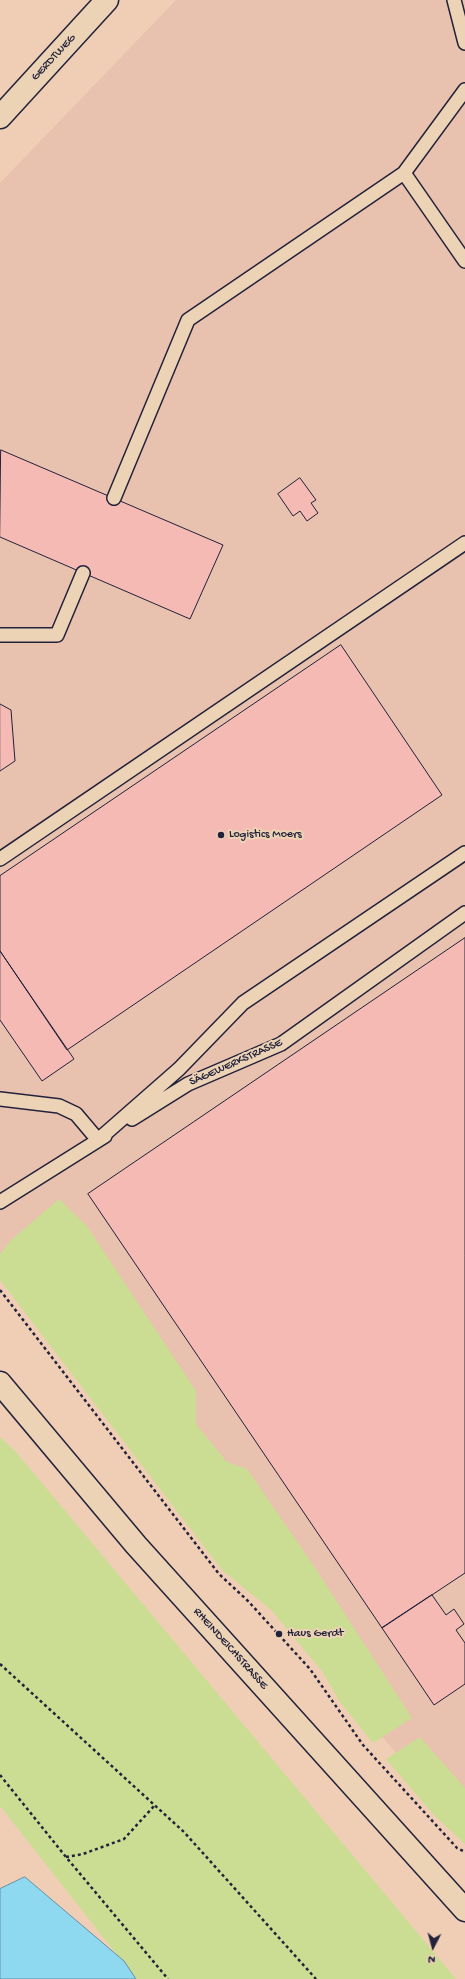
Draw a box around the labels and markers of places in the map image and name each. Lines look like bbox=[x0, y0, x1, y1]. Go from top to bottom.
place label: Logistics Moers bbox=[229, 828, 302, 842]
marker: Logistics Moers bbox=[216, 830, 226, 840]
place label: Haus Gerdt bbox=[287, 1627, 343, 1641]
marker: Haus Gerdt bbox=[274, 1629, 284, 1639]

